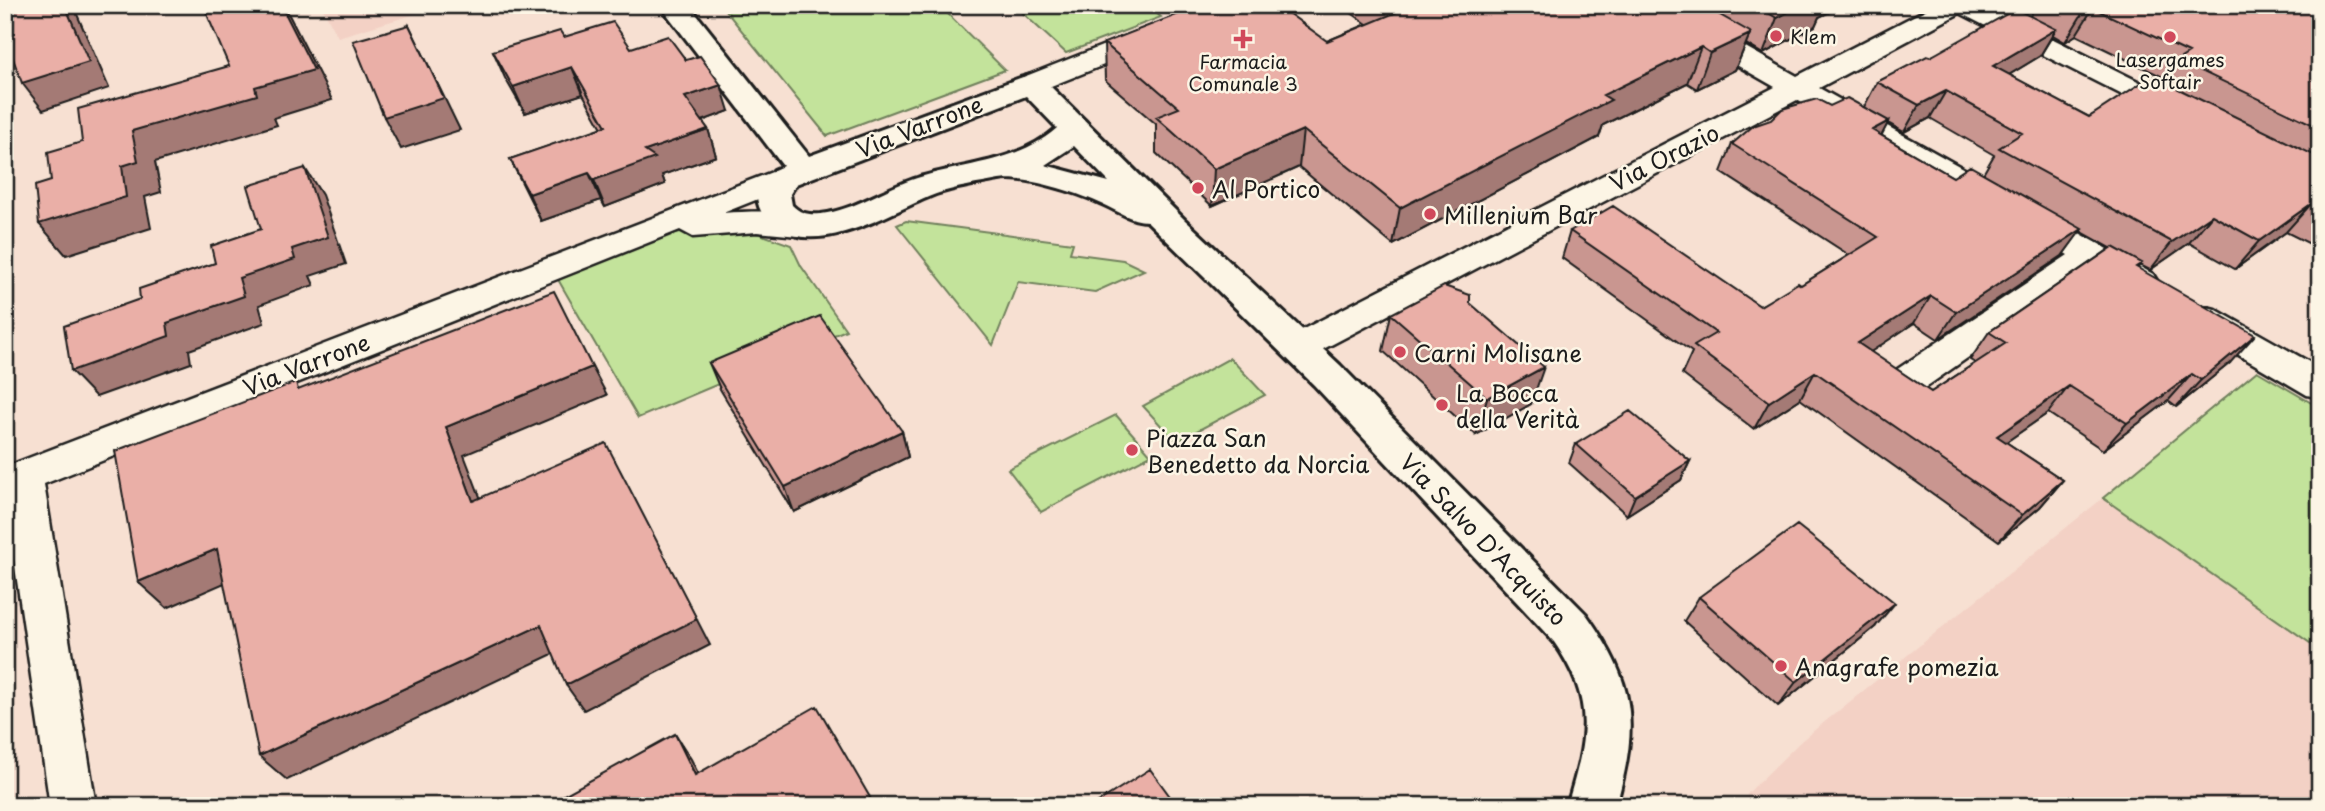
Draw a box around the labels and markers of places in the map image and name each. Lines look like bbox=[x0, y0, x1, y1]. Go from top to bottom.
place label: Klem bbox=[1790, 22, 1837, 50]
marker: Klem bbox=[1768, 28, 1784, 44]
marker: Lasergames Softair bbox=[2162, 29, 2178, 45]
marker: Farmacia Comunale 3 bbox=[1235, 31, 1251, 47]
place label: Lasergames Softair bbox=[2116, 45, 2224, 95]
place label: Farmacia Comunale 3 bbox=[1188, 47, 1298, 97]
place label: Al Portico bbox=[1212, 171, 1320, 206]
marker: Al Portico bbox=[1190, 180, 1206, 196]
place label: Millenium Bar bbox=[1444, 197, 1598, 232]
marker: Millenium Bar bbox=[1422, 206, 1438, 222]
place label: Carni Molisane bbox=[1414, 335, 1582, 370]
marker: Carni Molisane bbox=[1392, 344, 1408, 360]
place label: La Bocca della Verità bbox=[1456, 375, 1580, 436]
marker: La Bocca della Verità bbox=[1434, 397, 1450, 413]
place label: Piazza San Benedetto da Norcia bbox=[1146, 420, 1369, 481]
marker: Piazza San Benedetto da Norcia bbox=[1124, 442, 1140, 458]
place label: Anagrafe pomezia bbox=[1795, 649, 1999, 684]
marker: Anagrafe pomezia bbox=[1773, 658, 1789, 674]

